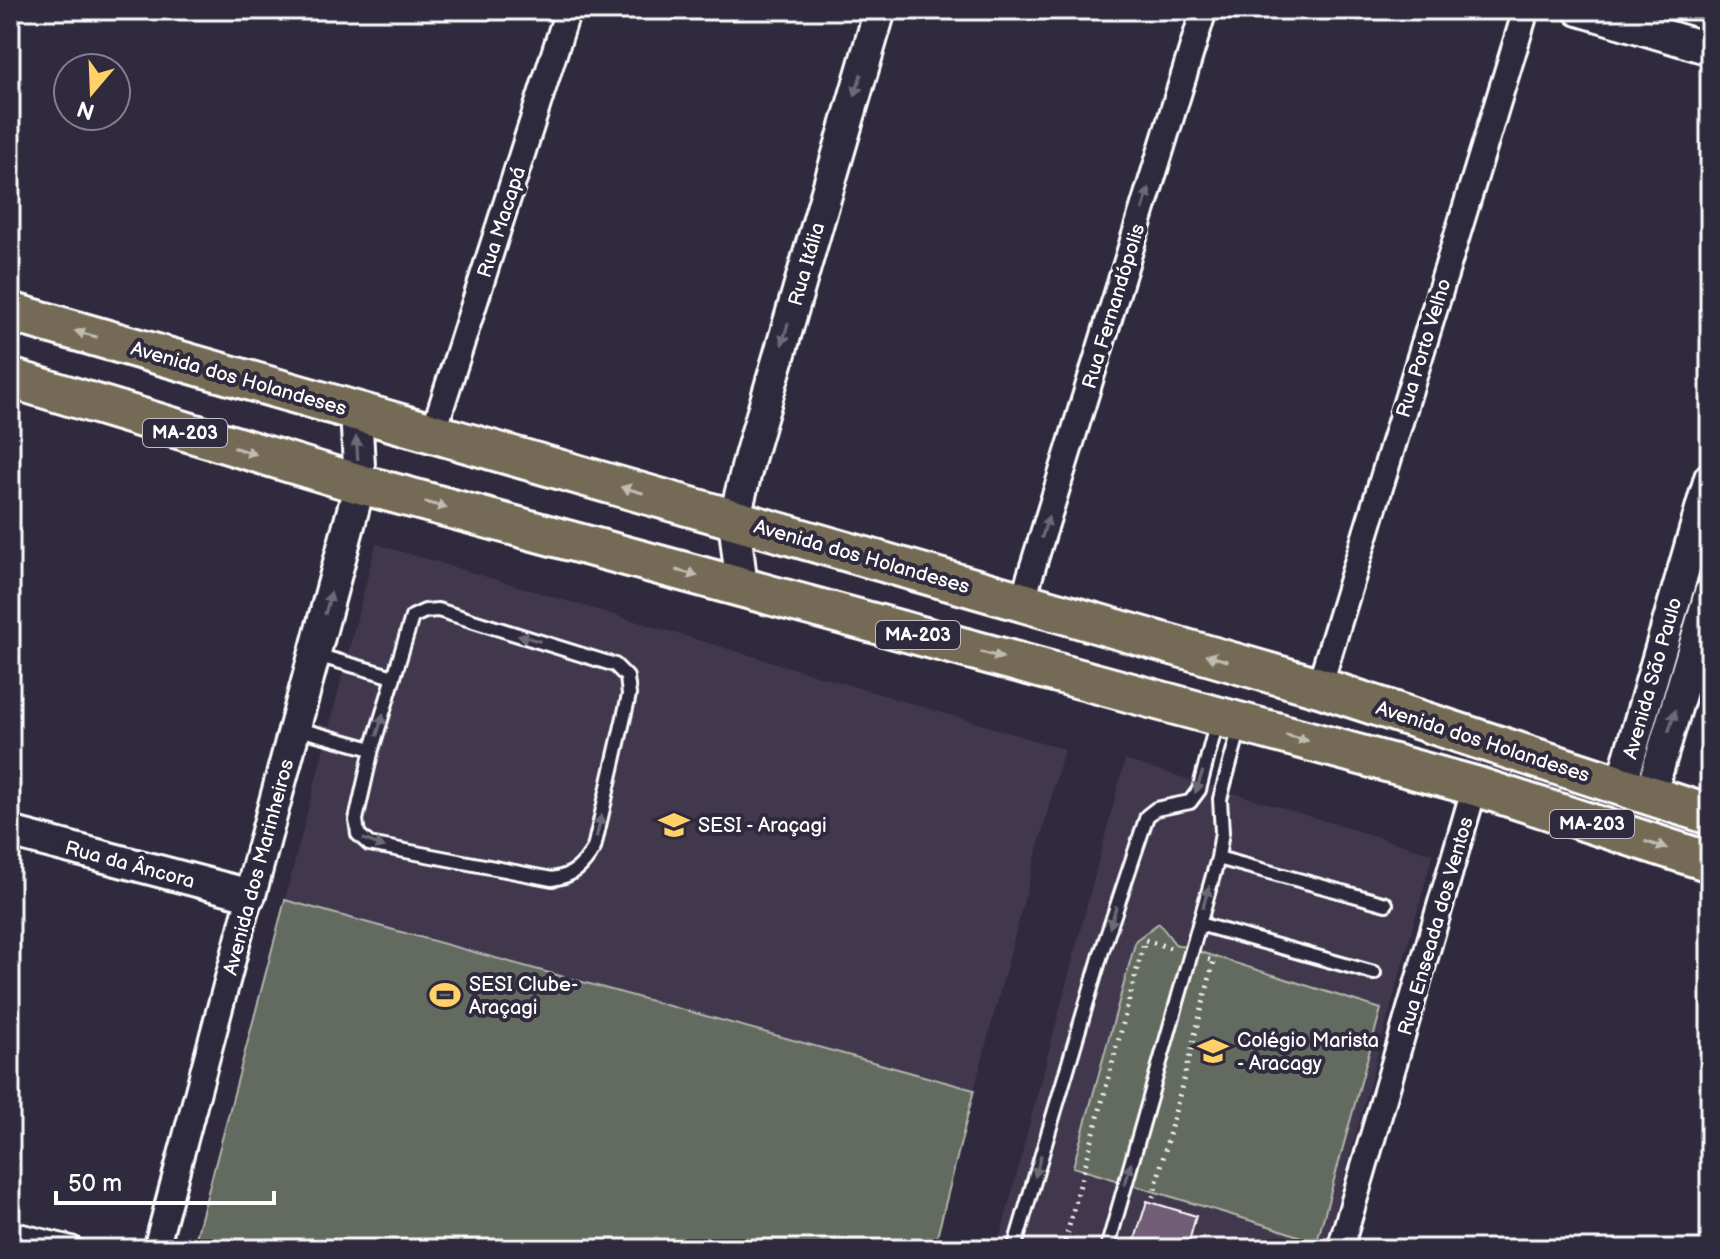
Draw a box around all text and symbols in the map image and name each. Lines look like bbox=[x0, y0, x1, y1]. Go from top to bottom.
north arrow bbox=[52, 52, 132, 132]
one-way arrow bbox=[851, 73, 864, 97]
text: N bbox=[74, 94, 98, 125]
street label: Rua Macapá bbox=[473, 164, 531, 281]
one-way arrow bbox=[1140, 186, 1153, 210]
street label: Rua Itália bbox=[784, 220, 830, 309]
street label: Rua Fernandópolis bbox=[1077, 221, 1150, 392]
street label: Rua Porto Velho bbox=[1391, 276, 1456, 421]
one-way arrow bbox=[778, 323, 791, 347]
one-way arrow bbox=[74, 327, 98, 340]
street label: Avenida dos Holandeses bbox=[128, 337, 349, 421]
road number: MA-203 bbox=[143, 419, 227, 447]
one-way arrow bbox=[351, 435, 364, 460]
one-way arrow bbox=[233, 445, 257, 458]
one-way arrow bbox=[620, 483, 644, 496]
one-way arrow bbox=[424, 499, 448, 512]
street label: Avenida dos Holandeses bbox=[751, 515, 972, 599]
one-way arrow bbox=[1039, 515, 1052, 539]
one-way arrow bbox=[674, 567, 699, 579]
one-way arrow bbox=[323, 590, 335, 615]
street label: Avenida São Paulo bbox=[1618, 595, 1687, 762]
road number: MA-203 bbox=[876, 621, 960, 649]
one-way arrow bbox=[516, 631, 540, 644]
one-way arrow bbox=[979, 650, 1004, 662]
one-way arrow bbox=[1205, 651, 1229, 664]
street label: Avenida dos Holandeses bbox=[1373, 696, 1593, 788]
one-way arrow bbox=[1666, 708, 1679, 732]
one-way arrow bbox=[374, 712, 387, 736]
one-way arrow bbox=[1285, 732, 1309, 745]
street label: Avenida dos Marinheiros bbox=[219, 757, 299, 978]
one-way arrow bbox=[1193, 770, 1205, 794]
school or university icon: SESI - Araçagi bbox=[657, 808, 691, 842]
road number: MA-203 bbox=[1550, 810, 1634, 838]
one-way arrow bbox=[594, 814, 606, 839]
place label: SESI - Araçagi bbox=[698, 814, 827, 838]
street label: Rua Enseada dos Ventos bbox=[1393, 814, 1479, 1038]
street label: Rua da Âncora bbox=[62, 835, 198, 894]
one-way arrow bbox=[363, 837, 387, 849]
one-way arrow bbox=[1644, 839, 1668, 852]
one-way arrow bbox=[1200, 884, 1213, 908]
one-way arrow bbox=[1106, 905, 1118, 929]
place label: SESI Clube- Araçagi bbox=[469, 973, 578, 1020]
sports icon: SESI Clube- Araçagi bbox=[428, 978, 462, 1012]
place label: Colégio Marista - Aracagy bbox=[1237, 1029, 1379, 1076]
school or university icon: Colégio Marista - Aracagy bbox=[1196, 1034, 1230, 1068]
one-way arrow bbox=[1031, 1154, 1044, 1178]
scale bar bbox=[56, 1155, 274, 1205]
one-way arrow bbox=[1123, 1161, 1135, 1186]
text: 50 m bbox=[68, 1169, 122, 1198]

